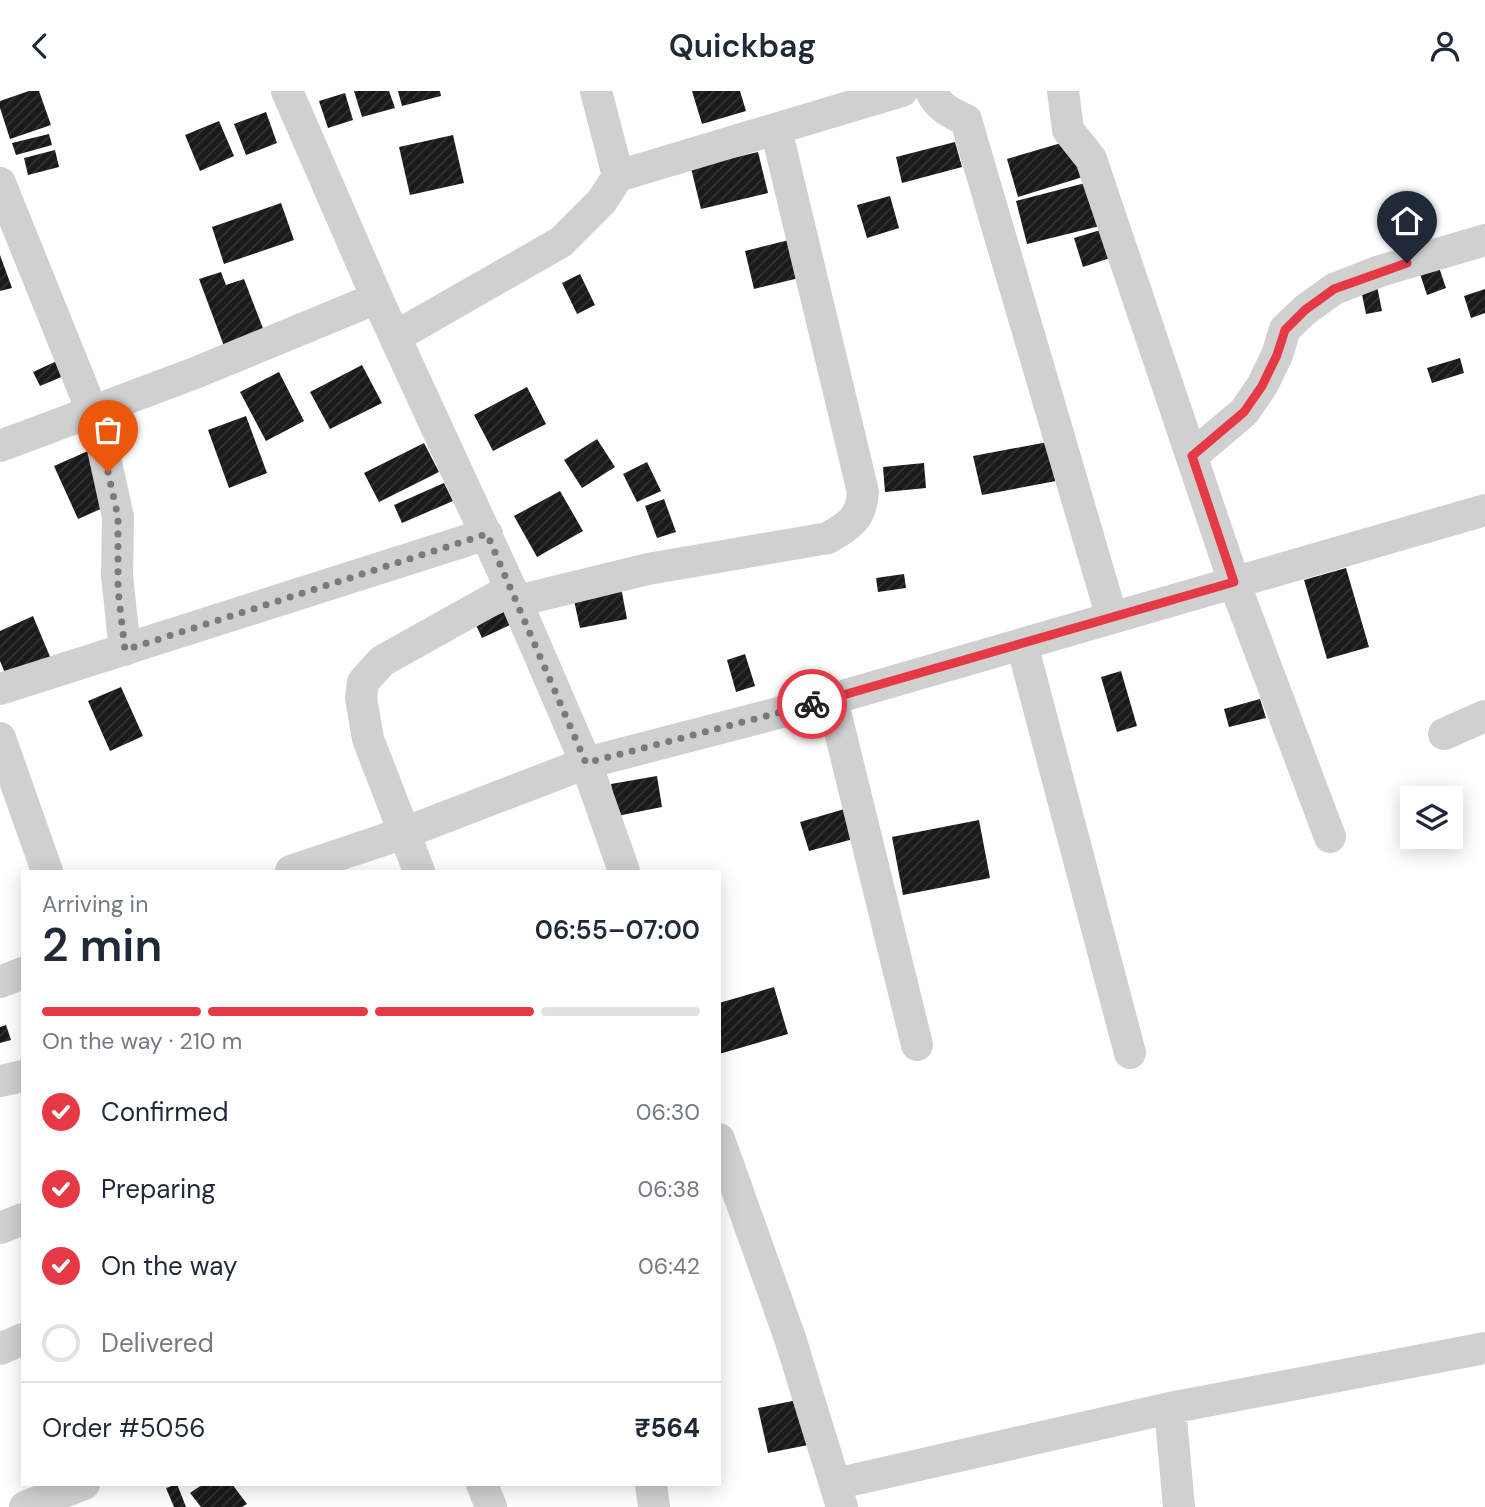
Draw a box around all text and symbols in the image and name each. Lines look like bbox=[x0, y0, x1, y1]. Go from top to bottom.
text: Quickbag bbox=[669, 25, 816, 67]
icon: back bbox=[21, 27, 59, 65]
icon: person bbox=[1426, 27, 1464, 65]
pin bbox=[1377, 191, 1437, 263]
icon: home bbox=[1388, 202, 1426, 240]
pin bbox=[78, 400, 138, 472]
icon: bag bbox=[89, 411, 127, 449]
courier bbox=[777, 669, 847, 739]
icon: bike bbox=[793, 685, 831, 723]
map controls bbox=[1400, 786, 1463, 849]
button: layers bbox=[1400, 786, 1463, 849]
text: Arriving in bbox=[42, 889, 148, 919]
text: 06:55–07:00 bbox=[535, 913, 700, 947]
text: 2 min bbox=[42, 915, 162, 975]
text: On the way · 210 m bbox=[42, 1026, 242, 1056]
icon: check bbox=[42, 1093, 80, 1131]
text: Confirmed bbox=[101, 1095, 228, 1129]
text: 06:30 bbox=[636, 1097, 700, 1127]
icon: check bbox=[42, 1170, 80, 1208]
text: Preparing bbox=[101, 1172, 216, 1206]
text: 06:38 bbox=[638, 1174, 700, 1204]
icon: check bbox=[42, 1247, 80, 1285]
text: On the way bbox=[101, 1249, 237, 1283]
text: 06:42 bbox=[638, 1251, 700, 1281]
text: Delivered bbox=[101, 1326, 214, 1360]
text: Order #5056 bbox=[42, 1411, 206, 1445]
text: ₹564 bbox=[634, 1411, 700, 1445]

